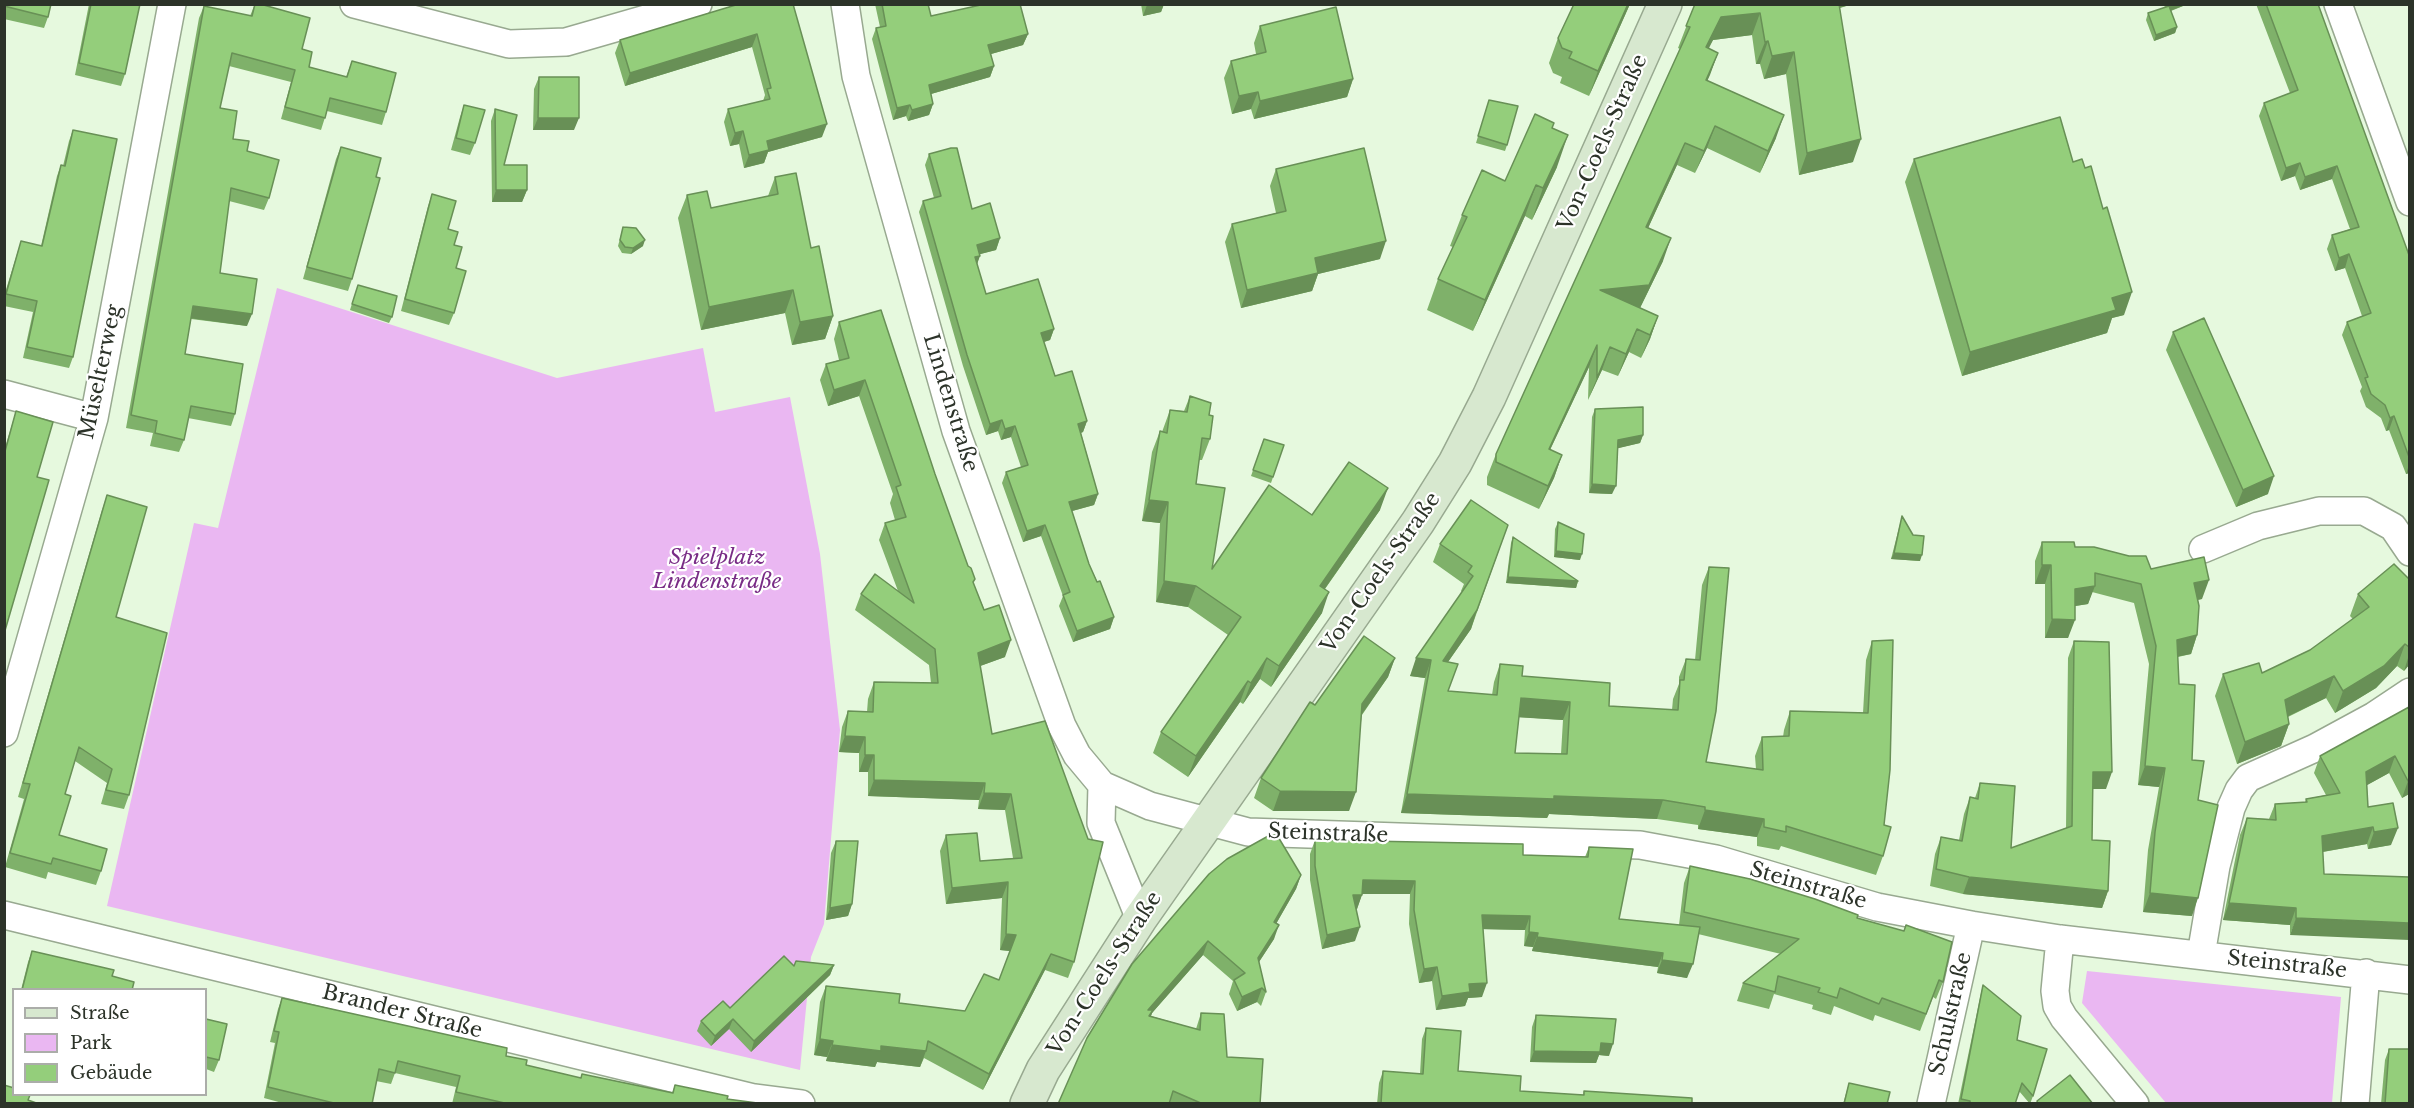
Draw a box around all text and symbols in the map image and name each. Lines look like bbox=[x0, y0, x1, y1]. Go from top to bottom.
street label: Von-Coels-Straße bbox=[1553, 51, 1653, 235]
street label: Müselterweg bbox=[74, 302, 128, 442]
street label: Lindenstraße bbox=[917, 331, 983, 475]
street label: Von-Coels-Straße bbox=[1316, 488, 1446, 658]
park label: Spielplatz Lindenstraße bbox=[653, 545, 781, 595]
street label: Steinstraße bbox=[1267, 819, 1389, 849]
street label: Steinstraße bbox=[1747, 857, 1869, 915]
street label: Von-Coels-Straße bbox=[1043, 887, 1167, 1061]
street label: Steinstraße bbox=[2226, 946, 2348, 984]
street label: Schulstraße bbox=[1925, 950, 1977, 1078]
street label: Brander Straße bbox=[319, 980, 485, 1044]
legend bbox=[12, 988, 207, 1096]
text: Straße bbox=[70, 1002, 130, 1024]
text: Park bbox=[70, 1032, 112, 1054]
text: Gebäude bbox=[70, 1062, 152, 1084]

